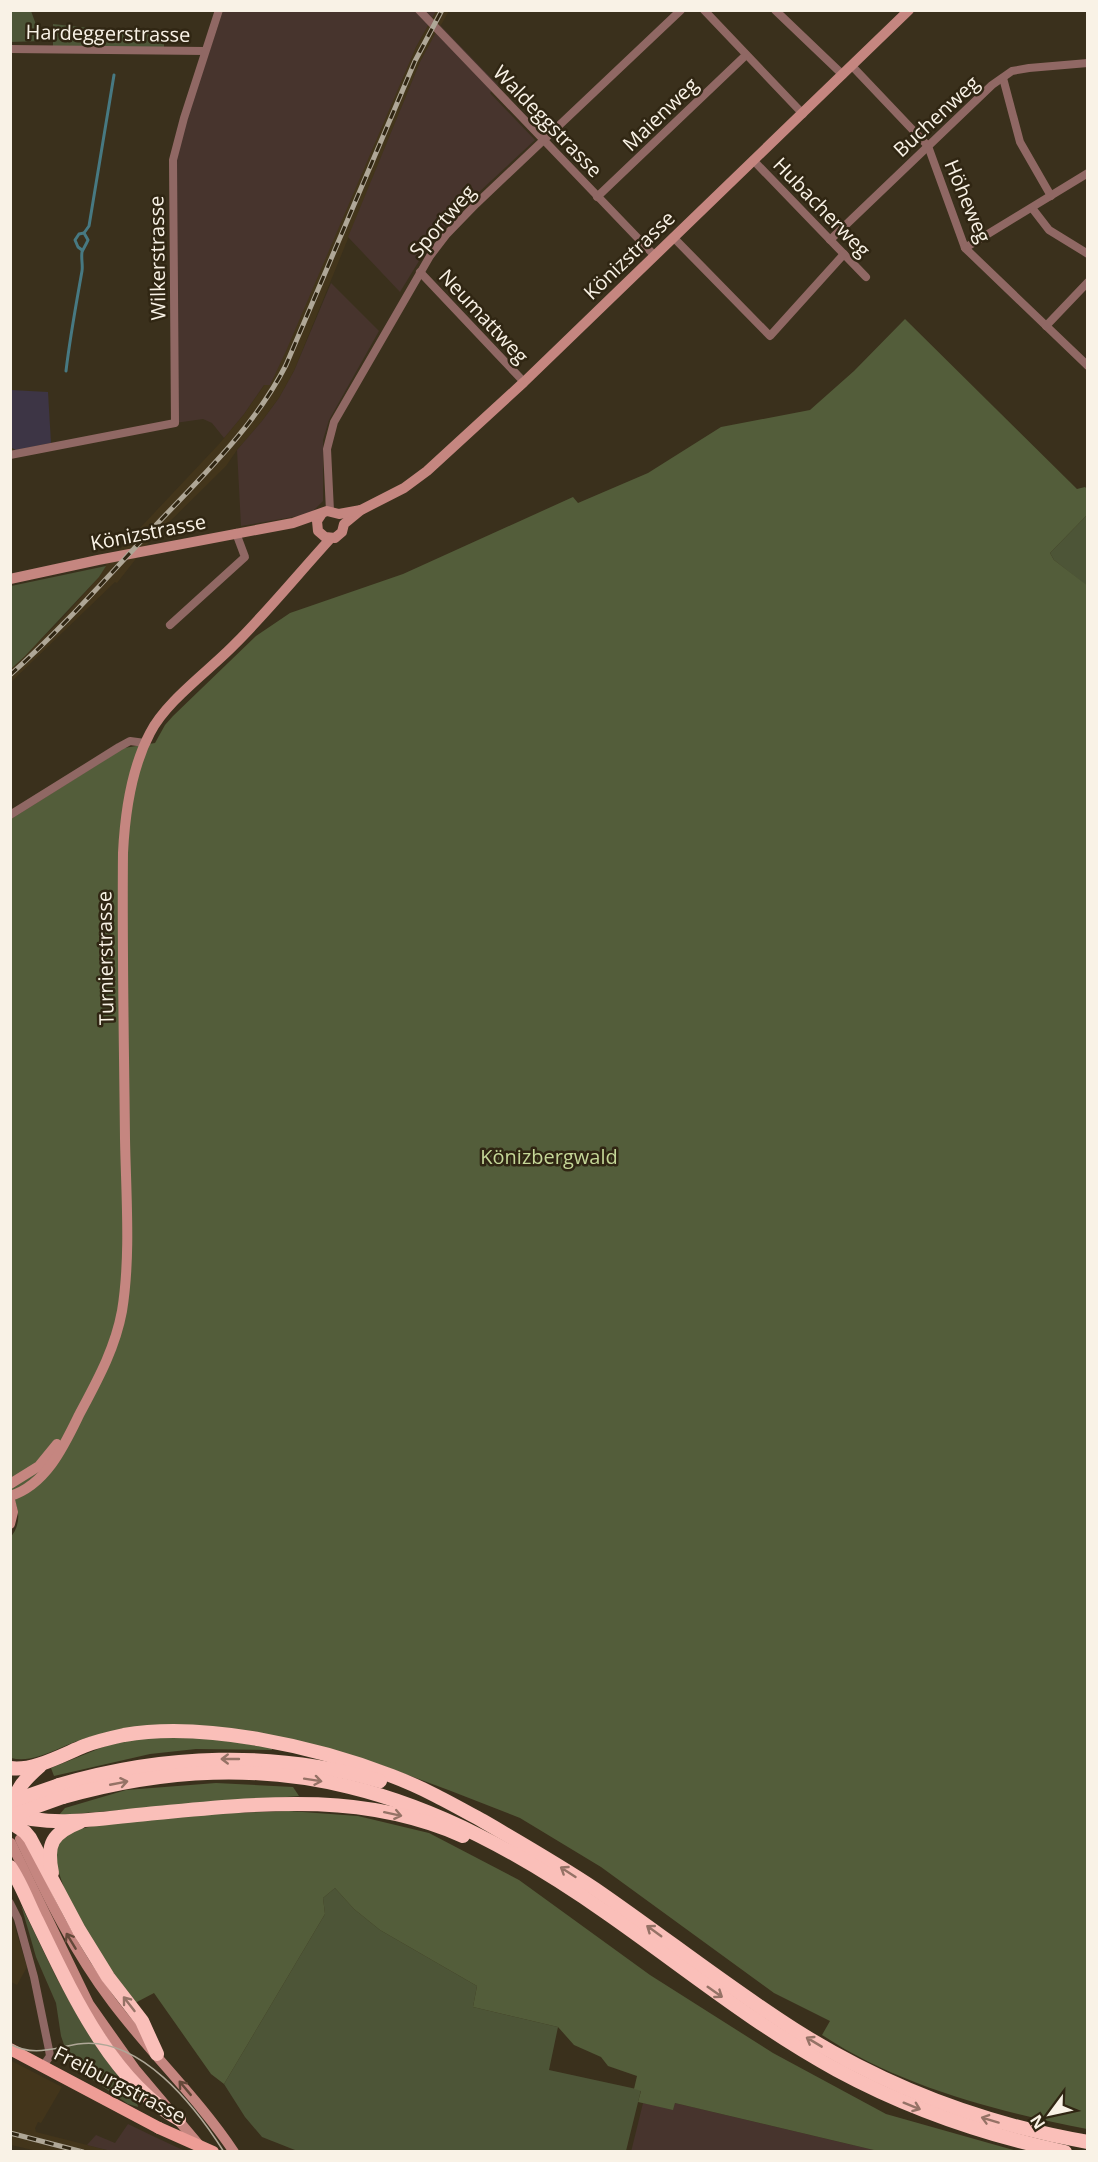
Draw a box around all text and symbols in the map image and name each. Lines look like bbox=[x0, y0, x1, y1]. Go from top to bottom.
street label: Hardeggerstrasse bbox=[25, 18, 191, 48]
street label: Waldeggstrasse bbox=[488, 59, 608, 183]
street label: Buchenweg bbox=[887, 69, 985, 163]
street label: Maienweg bbox=[616, 71, 704, 157]
street label: Hubacherweg bbox=[767, 151, 877, 263]
street label: Höheweg bbox=[938, 155, 998, 247]
street label: Sportweg bbox=[403, 179, 481, 263]
street label: Wilkerstrasse bbox=[142, 195, 172, 321]
street label: Könizstrasse bbox=[577, 205, 681, 305]
street label: Neumattweg bbox=[433, 263, 535, 369]
street label: Könizstrasse bbox=[88, 508, 208, 556]
street label: Turnierstrasse bbox=[90, 891, 120, 1025]
park label: Könizbergwald bbox=[480, 1143, 618, 1170]
one-way arrow bbox=[220, 1753, 240, 1765]
one-way arrow bbox=[303, 1774, 323, 1785]
one-way arrow bbox=[109, 1777, 129, 1788]
one-way arrow bbox=[383, 1809, 402, 1820]
one-way arrow bbox=[561, 1866, 577, 1878]
one-way arrow bbox=[646, 1925, 662, 1937]
one-way arrow bbox=[65, 1933, 77, 1950]
one-way arrow bbox=[706, 1986, 723, 1998]
one-way arrow bbox=[122, 1996, 135, 2012]
one-way arrow bbox=[806, 2035, 823, 2047]
street label: Freiburgstrasse bbox=[49, 2039, 191, 2129]
one-way arrow bbox=[179, 2080, 192, 2096]
north arrow bbox=[1020, 2084, 1080, 2144]
one-way arrow bbox=[902, 2101, 921, 2112]
text: N bbox=[1025, 2111, 1050, 2134]
one-way arrow bbox=[981, 2113, 1000, 2124]

